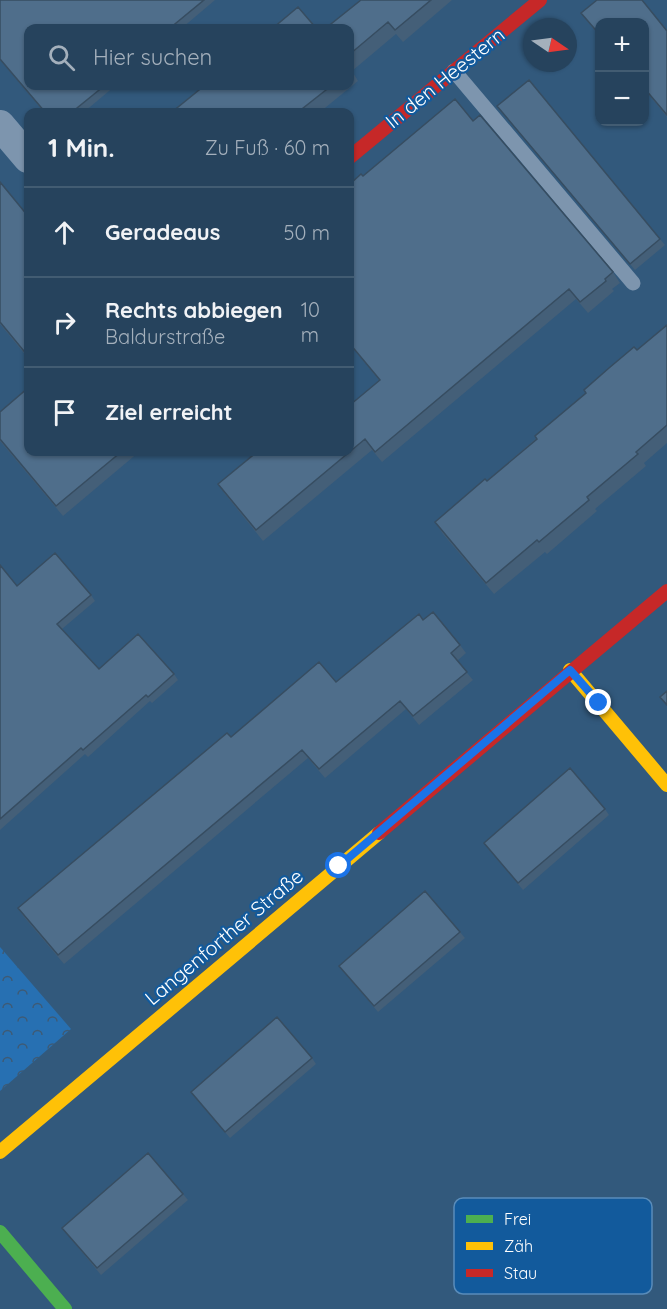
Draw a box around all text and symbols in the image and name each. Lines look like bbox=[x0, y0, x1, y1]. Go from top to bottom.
north arrow bbox=[523, 18, 577, 72]
map controls bbox=[595, 18, 649, 126]
button: + bbox=[595, 18, 649, 72]
street label: In den Heestern bbox=[380, 22, 509, 133]
search box bbox=[24, 24, 354, 90]
icon: search bbox=[45, 41, 78, 74]
text: Hier suchen bbox=[93, 43, 212, 71]
button: − bbox=[595, 72, 649, 126]
text: 1 Min. bbox=[48, 131, 115, 164]
text: Zu Fuß · 60 m bbox=[205, 135, 330, 160]
icon: ahead bbox=[48, 216, 81, 249]
text: Geradeaus bbox=[105, 218, 220, 246]
text: 50 m bbox=[284, 220, 330, 245]
text: Rechts abbiegen bbox=[105, 296, 283, 324]
text: 10 m bbox=[301, 297, 320, 347]
icon: right bbox=[48, 306, 81, 339]
text: Baldurstraße bbox=[105, 324, 225, 349]
icon: arrive bbox=[48, 396, 81, 429]
text: Ziel erreicht bbox=[105, 398, 233, 426]
route end bbox=[585, 689, 611, 715]
route start bbox=[325, 852, 351, 878]
street label: Langenforther Straße bbox=[139, 863, 308, 1010]
legend bbox=[454, 1198, 652, 1294]
text: Frei bbox=[504, 1209, 531, 1229]
text: Zäh bbox=[504, 1236, 533, 1256]
text: Stau bbox=[504, 1263, 537, 1283]

